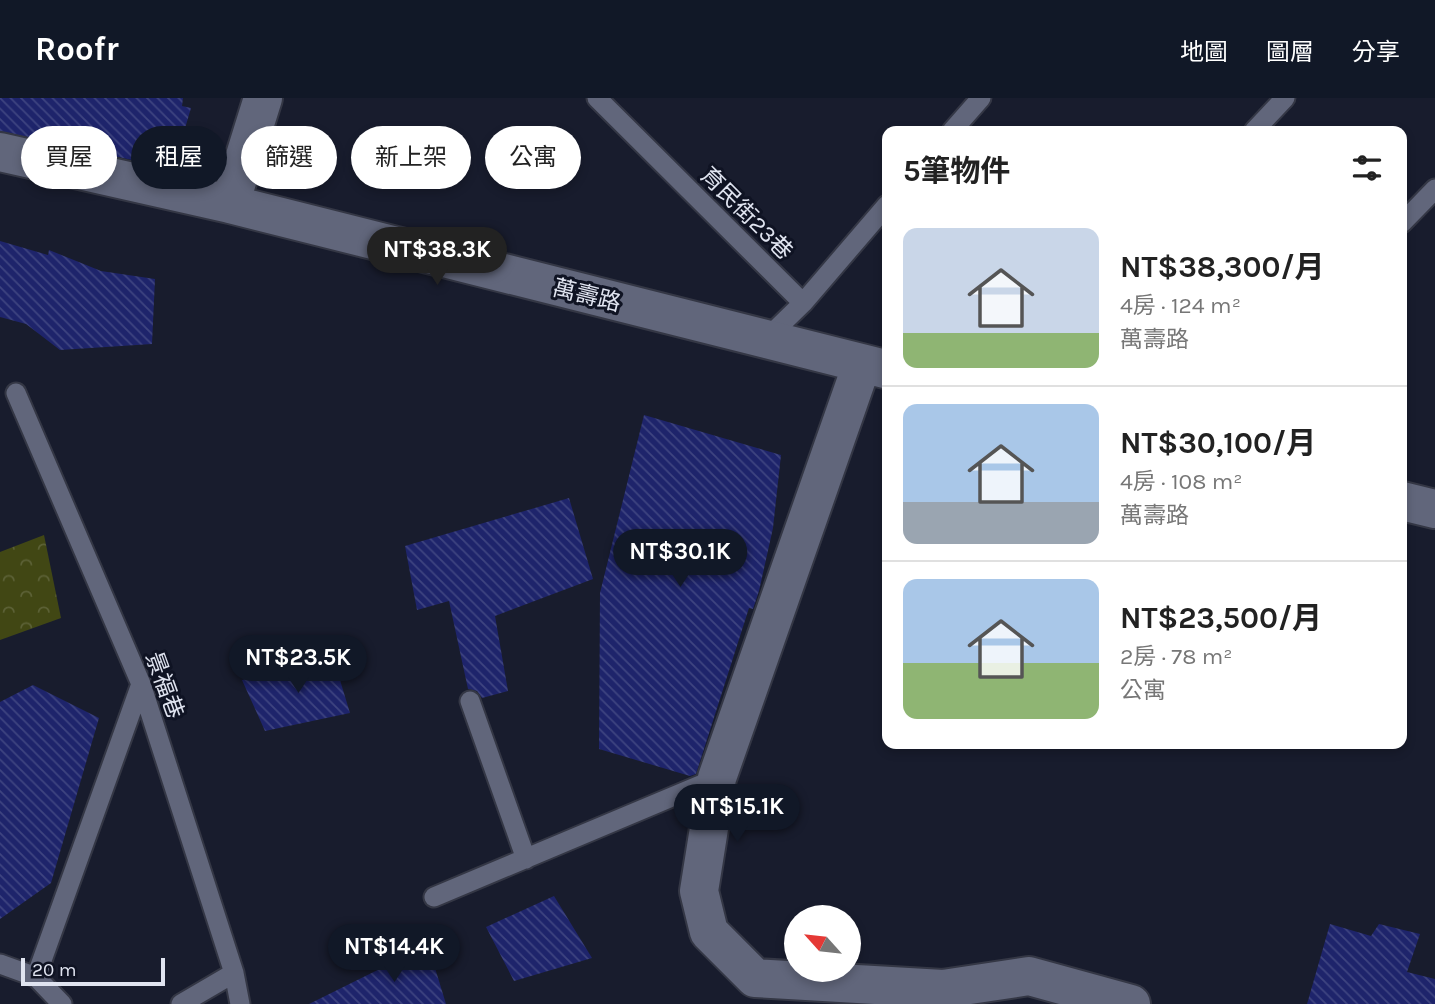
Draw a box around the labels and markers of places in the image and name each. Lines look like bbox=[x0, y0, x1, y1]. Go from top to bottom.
pin: NT$38.3K bbox=[365, 228, 509, 287]
pin: NT$30.1K bbox=[608, 530, 752, 589]
pin: NT$23.5K bbox=[226, 636, 370, 695]
pin: NT$15.1K bbox=[665, 784, 809, 844]
pin: NT$14.4K bbox=[322, 924, 466, 984]

